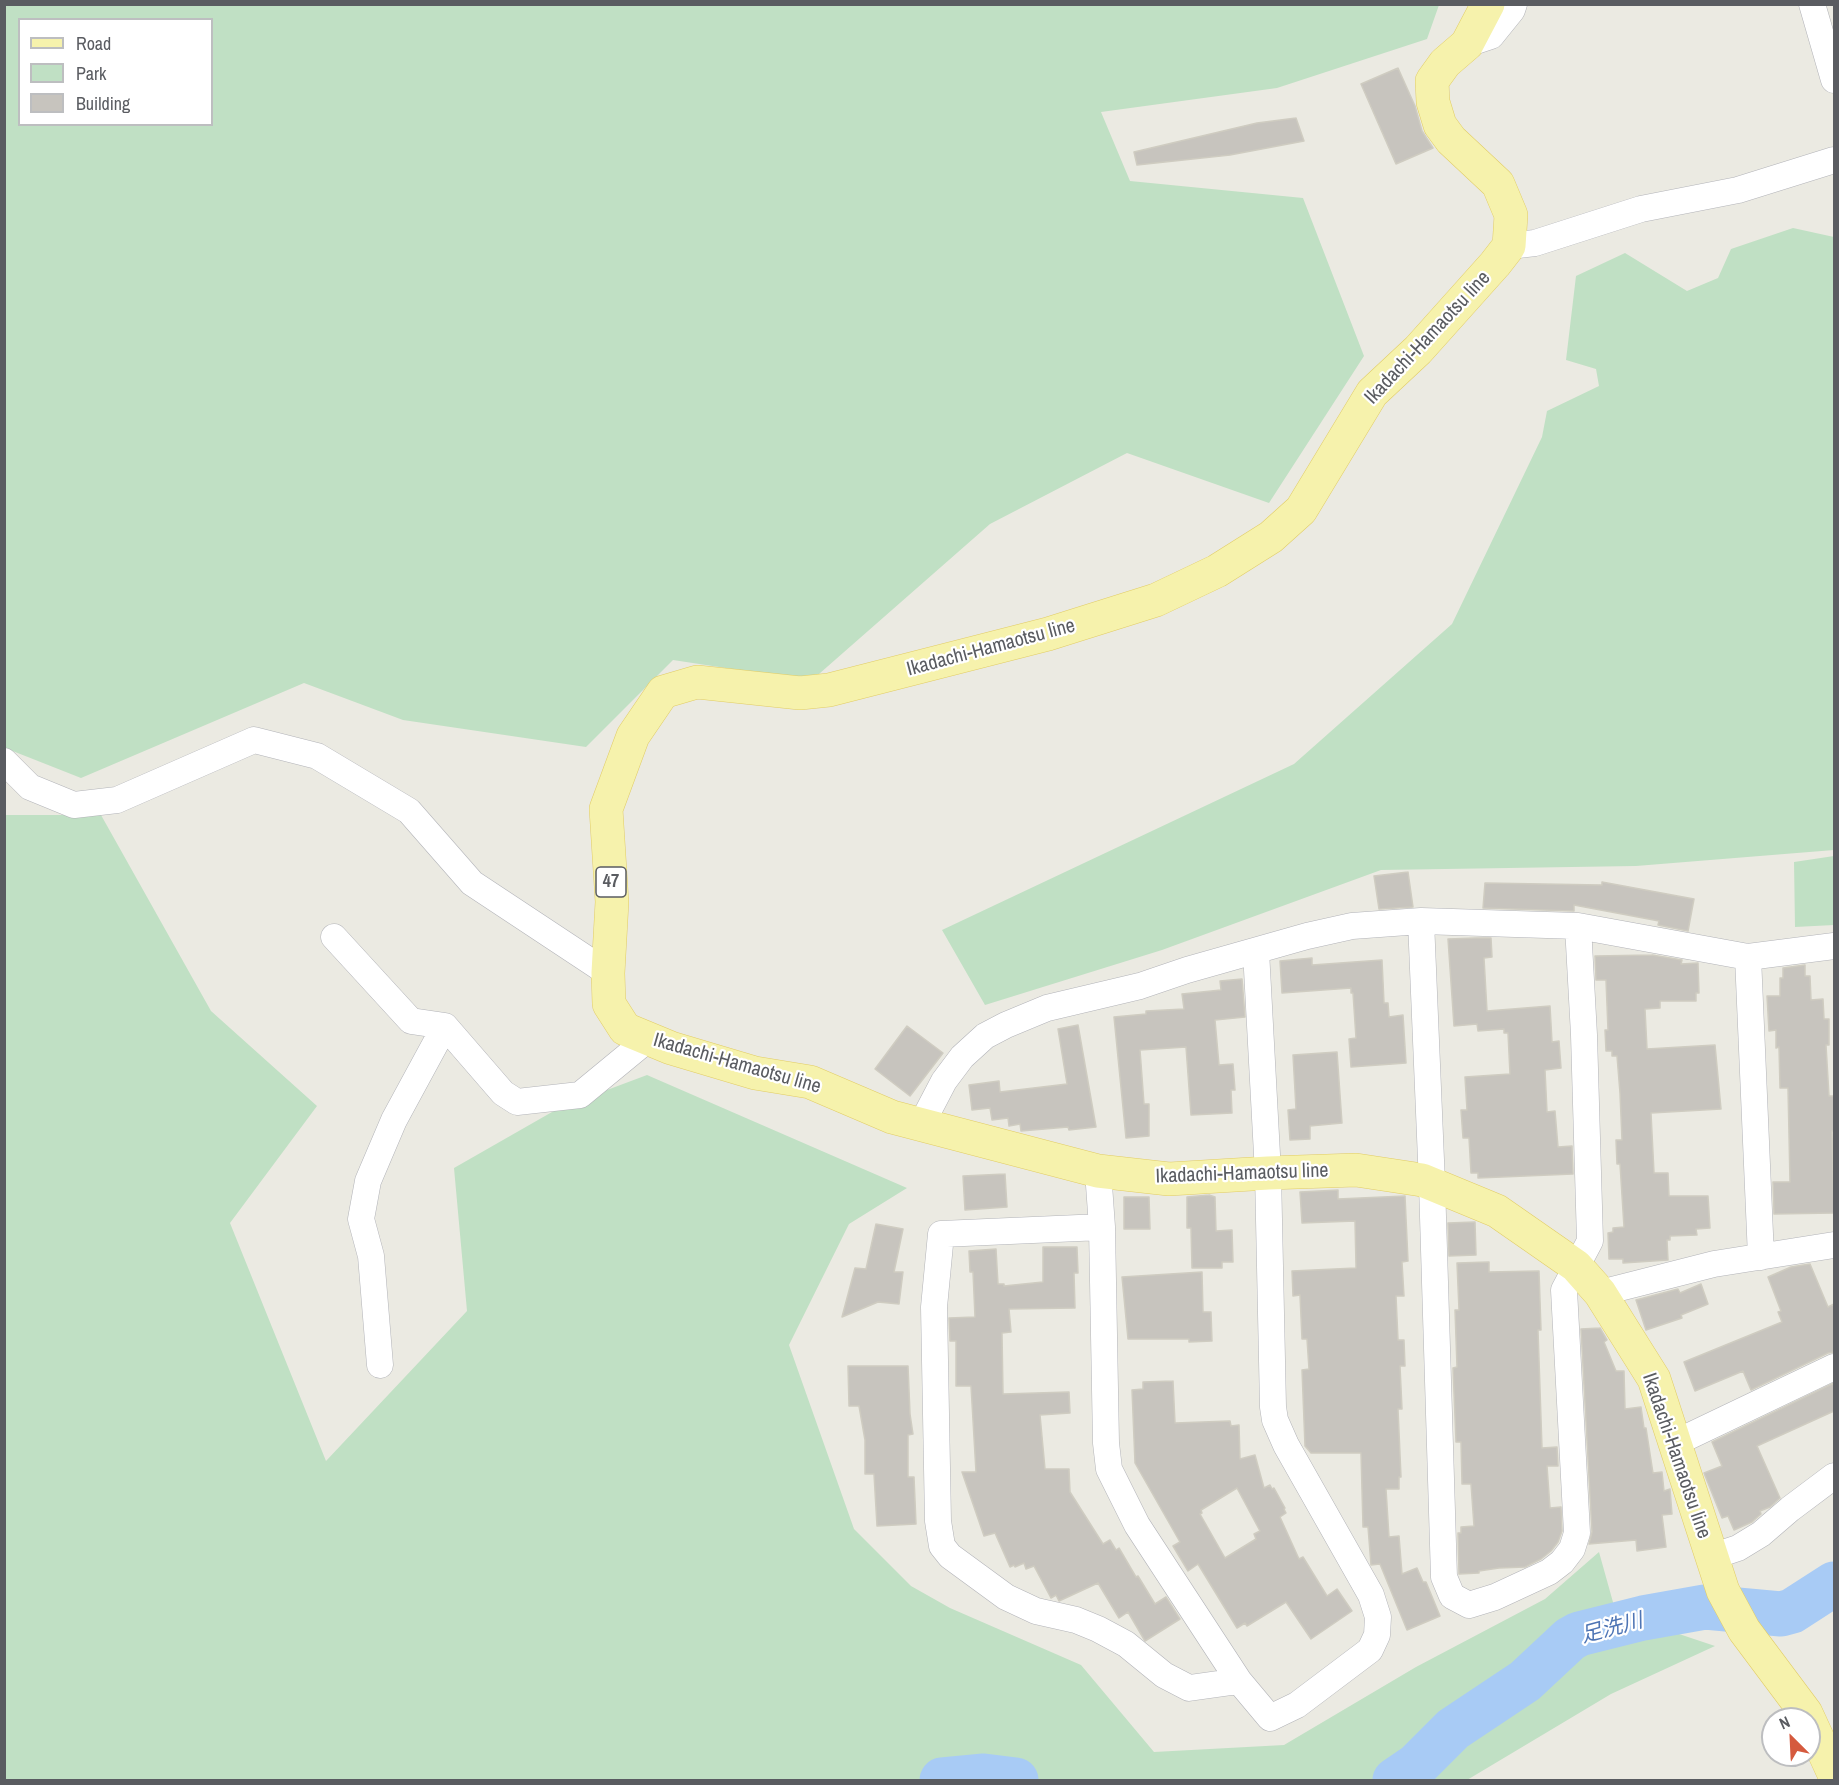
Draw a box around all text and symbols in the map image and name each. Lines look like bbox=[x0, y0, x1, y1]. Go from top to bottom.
legend bbox=[18, 18, 213, 126]
text: Road bbox=[76, 31, 111, 56]
text: Park bbox=[76, 61, 106, 86]
text: Building bbox=[76, 91, 130, 116]
street label: Ikadachi-Hamaotsu line bbox=[1360, 266, 1496, 410]
street label: Ikadachi-Hamaotsu line bbox=[904, 614, 1078, 682]
road number: 47 bbox=[596, 867, 626, 897]
street label: Ikadachi-Hamaotsu line bbox=[650, 1029, 824, 1099]
street label: Ikadachi-Hamaotsu line bbox=[1155, 1159, 1329, 1189]
street label: Ikadachi-Hamaotsu line bbox=[1636, 1370, 1716, 1542]
water label: 足洗川 bbox=[1578, 1609, 1646, 1649]
north arrow bbox=[1761, 1707, 1821, 1767]
text: N bbox=[1776, 1710, 1793, 1734]

